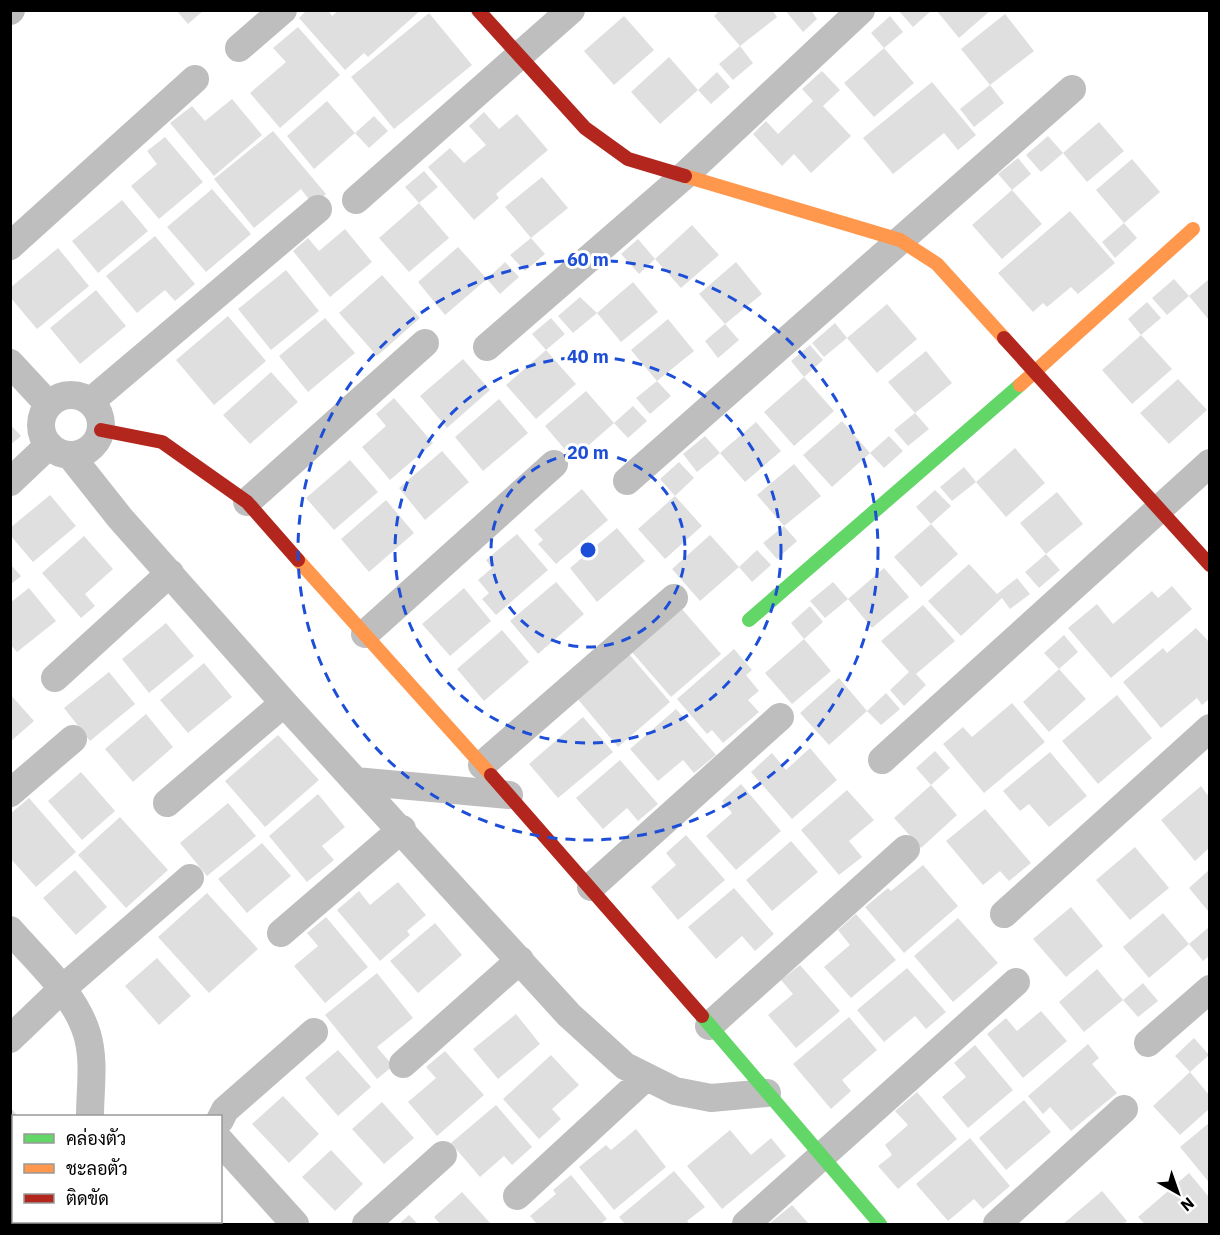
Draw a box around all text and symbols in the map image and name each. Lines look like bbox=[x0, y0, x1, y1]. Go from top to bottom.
text: 60 m bbox=[567, 248, 609, 271]
text: 40 m bbox=[567, 345, 609, 368]
text: 20 m bbox=[567, 441, 609, 464]
centre of rings bbox=[578, 540, 598, 560]
legend bbox=[12, 1115, 222, 1223]
text: คล่องตัว bbox=[66, 1127, 126, 1150]
text: ชะลอตัว bbox=[66, 1157, 128, 1180]
north arrow bbox=[1148, 1163, 1208, 1223]
text: ติดขัด bbox=[66, 1187, 109, 1210]
text: N bbox=[1177, 1193, 1199, 1216]

